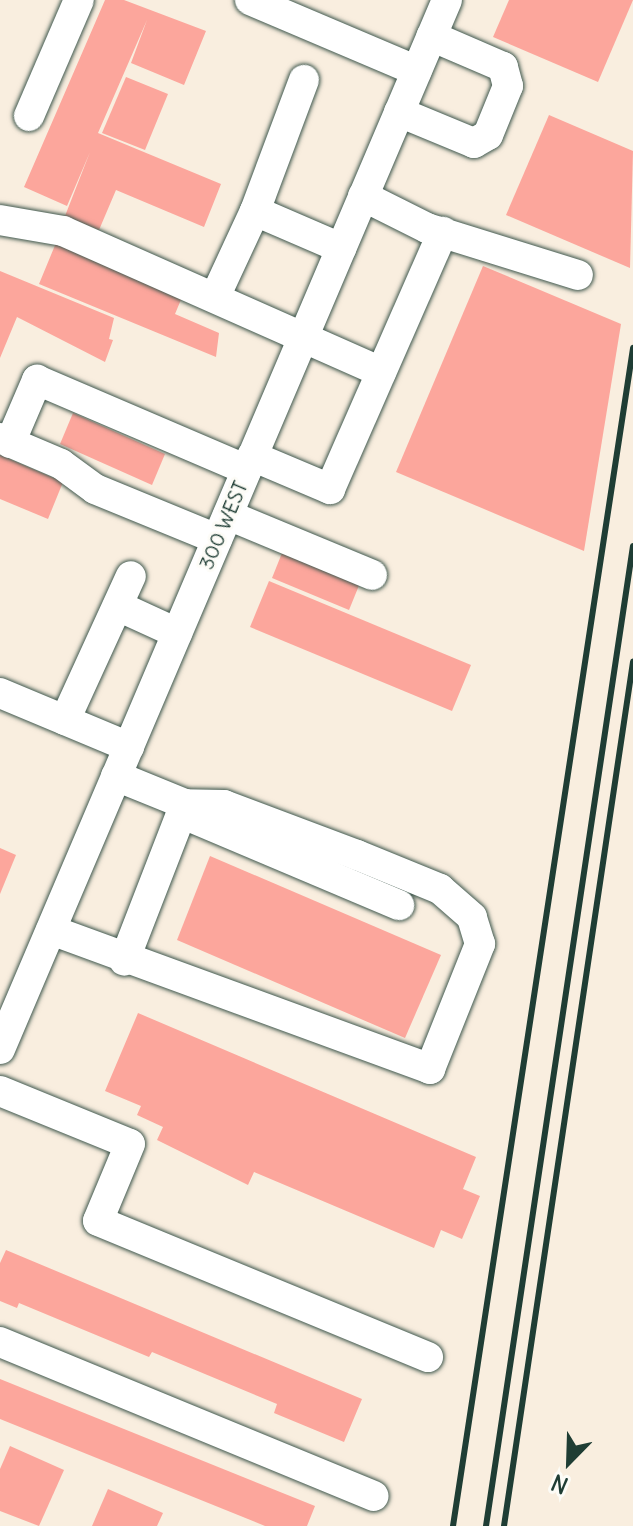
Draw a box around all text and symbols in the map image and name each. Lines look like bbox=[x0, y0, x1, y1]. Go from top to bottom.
street label: 300 WEST bbox=[194, 477, 252, 573]
north arrow bbox=[529, 1422, 609, 1502]
text: N bbox=[547, 1468, 572, 1500]

